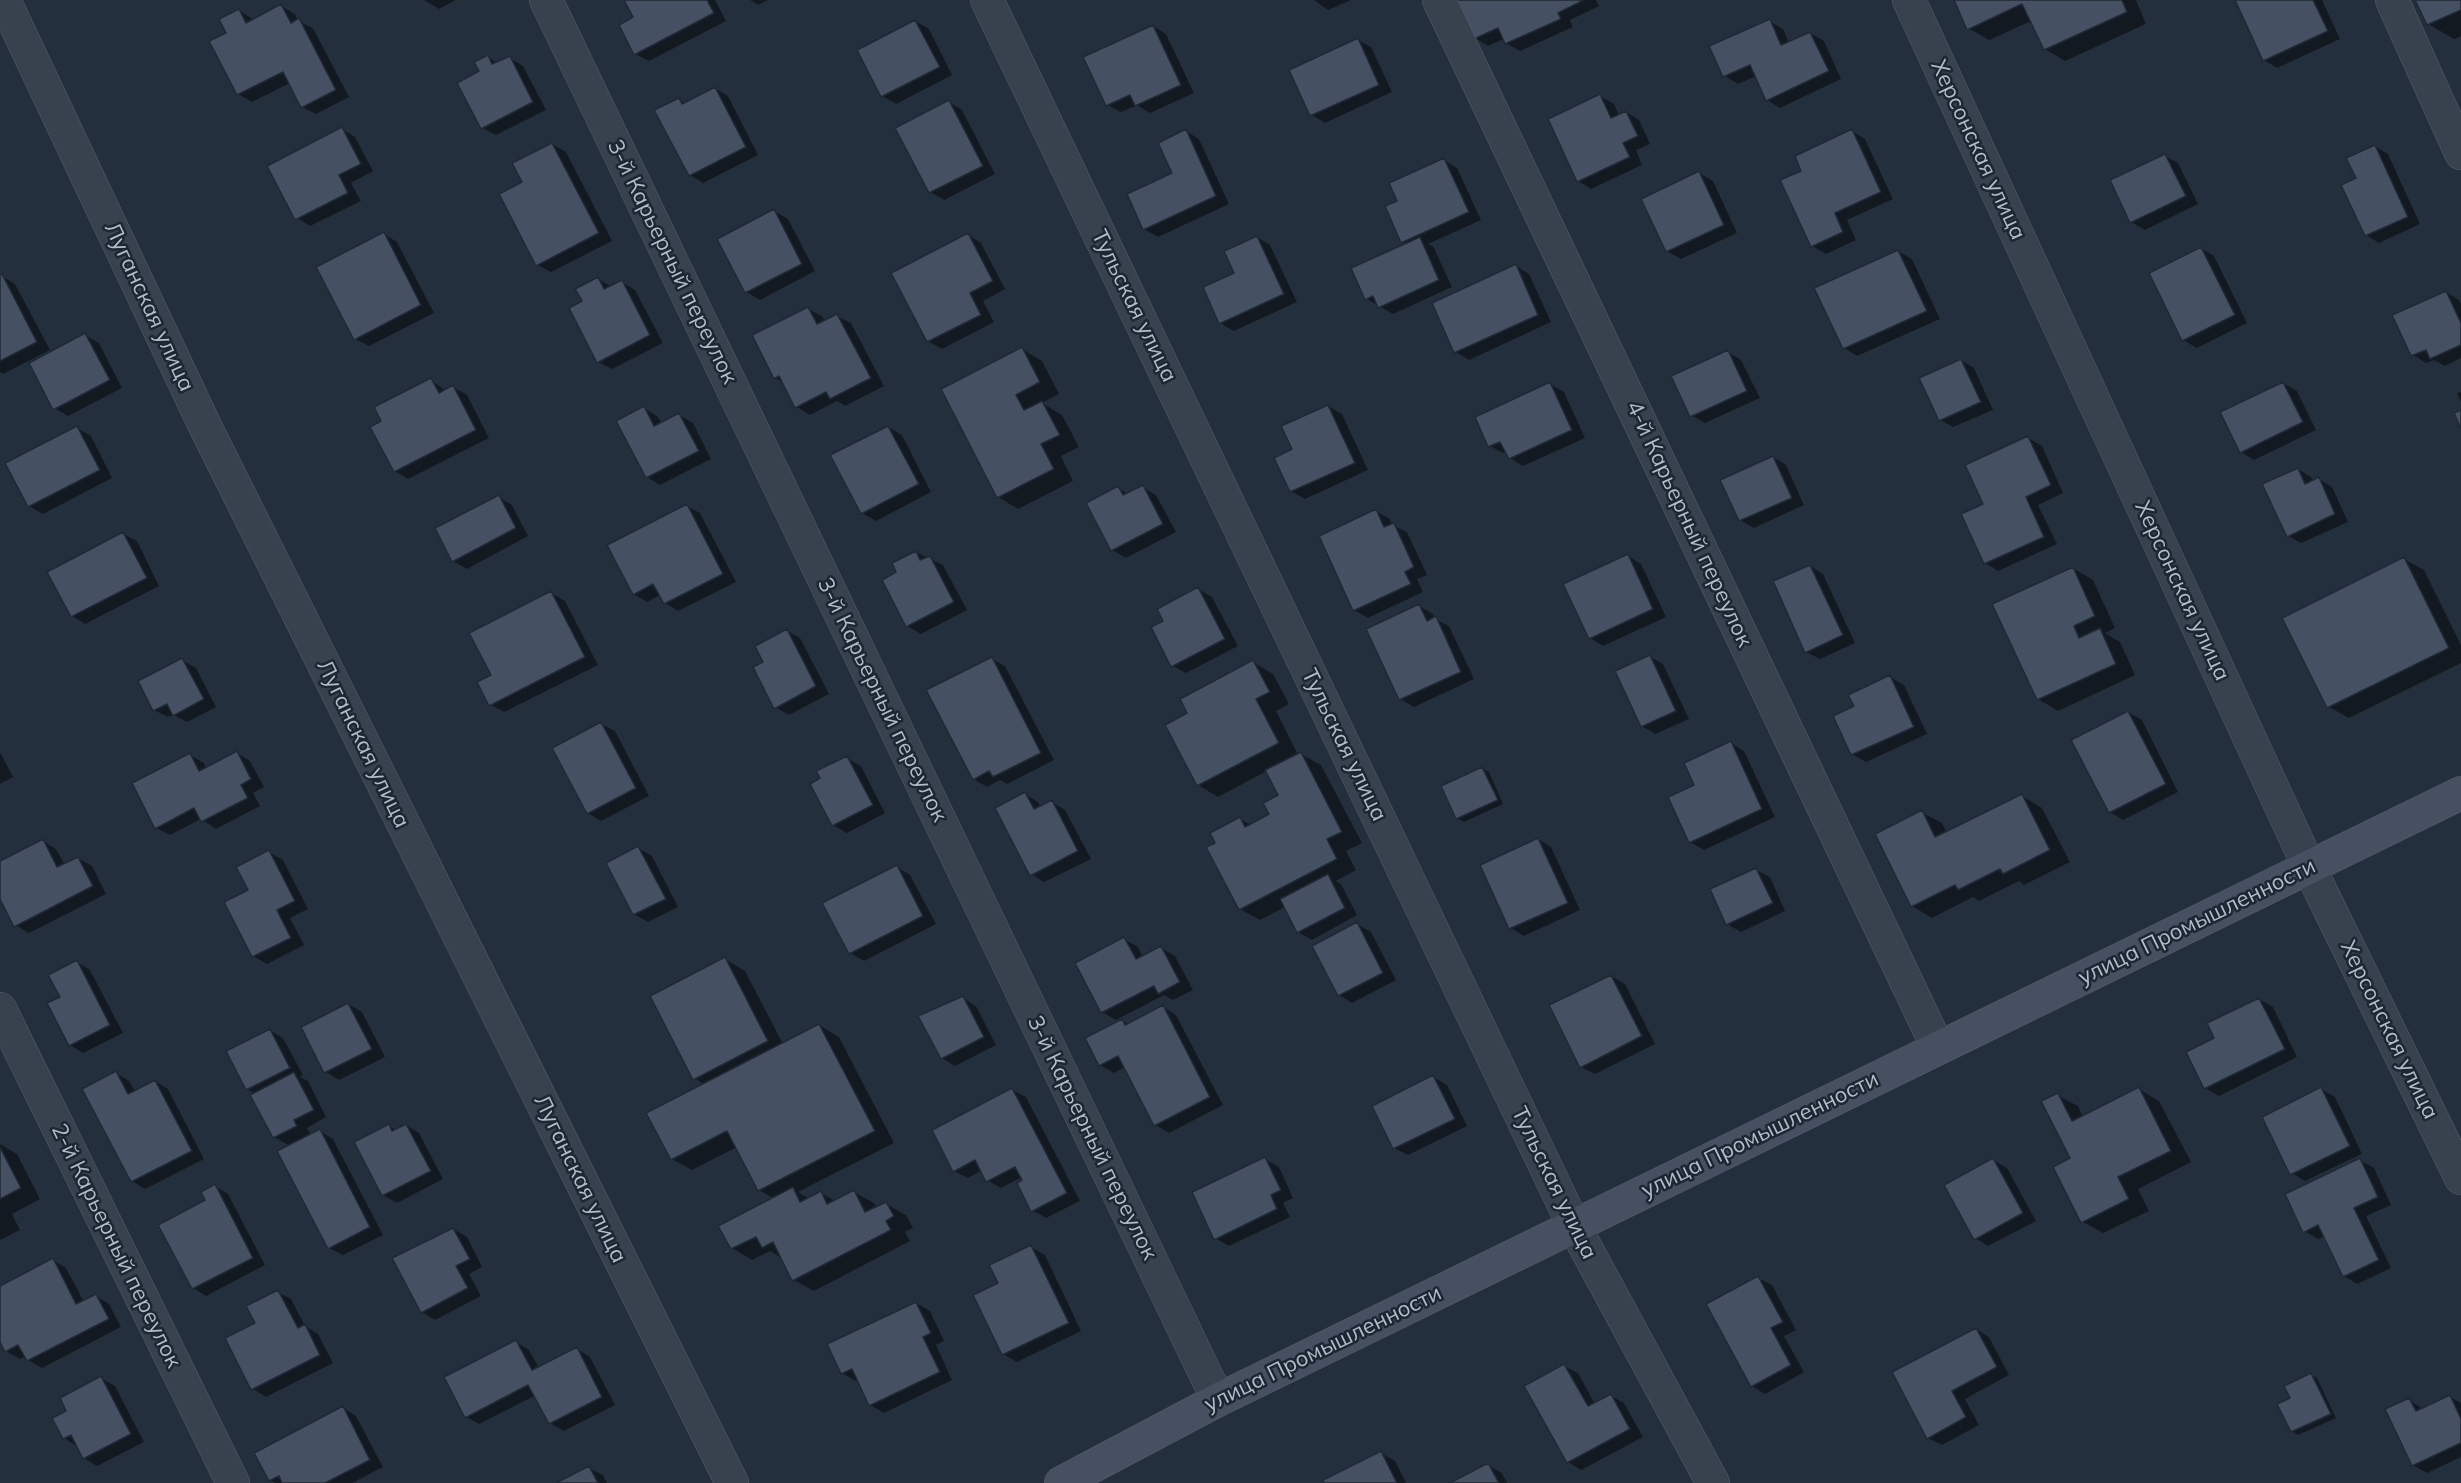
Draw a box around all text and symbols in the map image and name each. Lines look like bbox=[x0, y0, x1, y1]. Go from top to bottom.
street label: Херсонская улица bbox=[1925, 56, 2031, 244]
street label: 3-й Карьерный переулок bbox=[601, 136, 743, 388]
street label: Луганская улица bbox=[98, 218, 200, 396]
street label: Тульская улица bbox=[1086, 226, 1182, 386]
street label: 4-й Карьерный переулок bbox=[1620, 397, 1758, 651]
street label: Херсонская улица bbox=[2129, 497, 2235, 685]
street label: 3-й Карьерный переулок bbox=[811, 574, 953, 826]
street label: Луганская улица bbox=[311, 656, 415, 832]
street label: Тульская улица bbox=[1296, 665, 1392, 825]
street label: улица Промышленности bbox=[2074, 853, 2320, 991]
street label: Херсонская улица bbox=[2334, 937, 2444, 1123]
street label: 3-й Карьерный переулок bbox=[1021, 1012, 1163, 1264]
street label: улица Промышленности bbox=[1637, 1066, 1883, 1204]
street label: Луганская улица bbox=[528, 1091, 632, 1267]
street label: Тульская улица bbox=[1506, 1103, 1602, 1263]
street label: 2-й Карьерный переулок bbox=[45, 1120, 187, 1372]
street label: улица Промышленности bbox=[1200, 1280, 1446, 1418]

